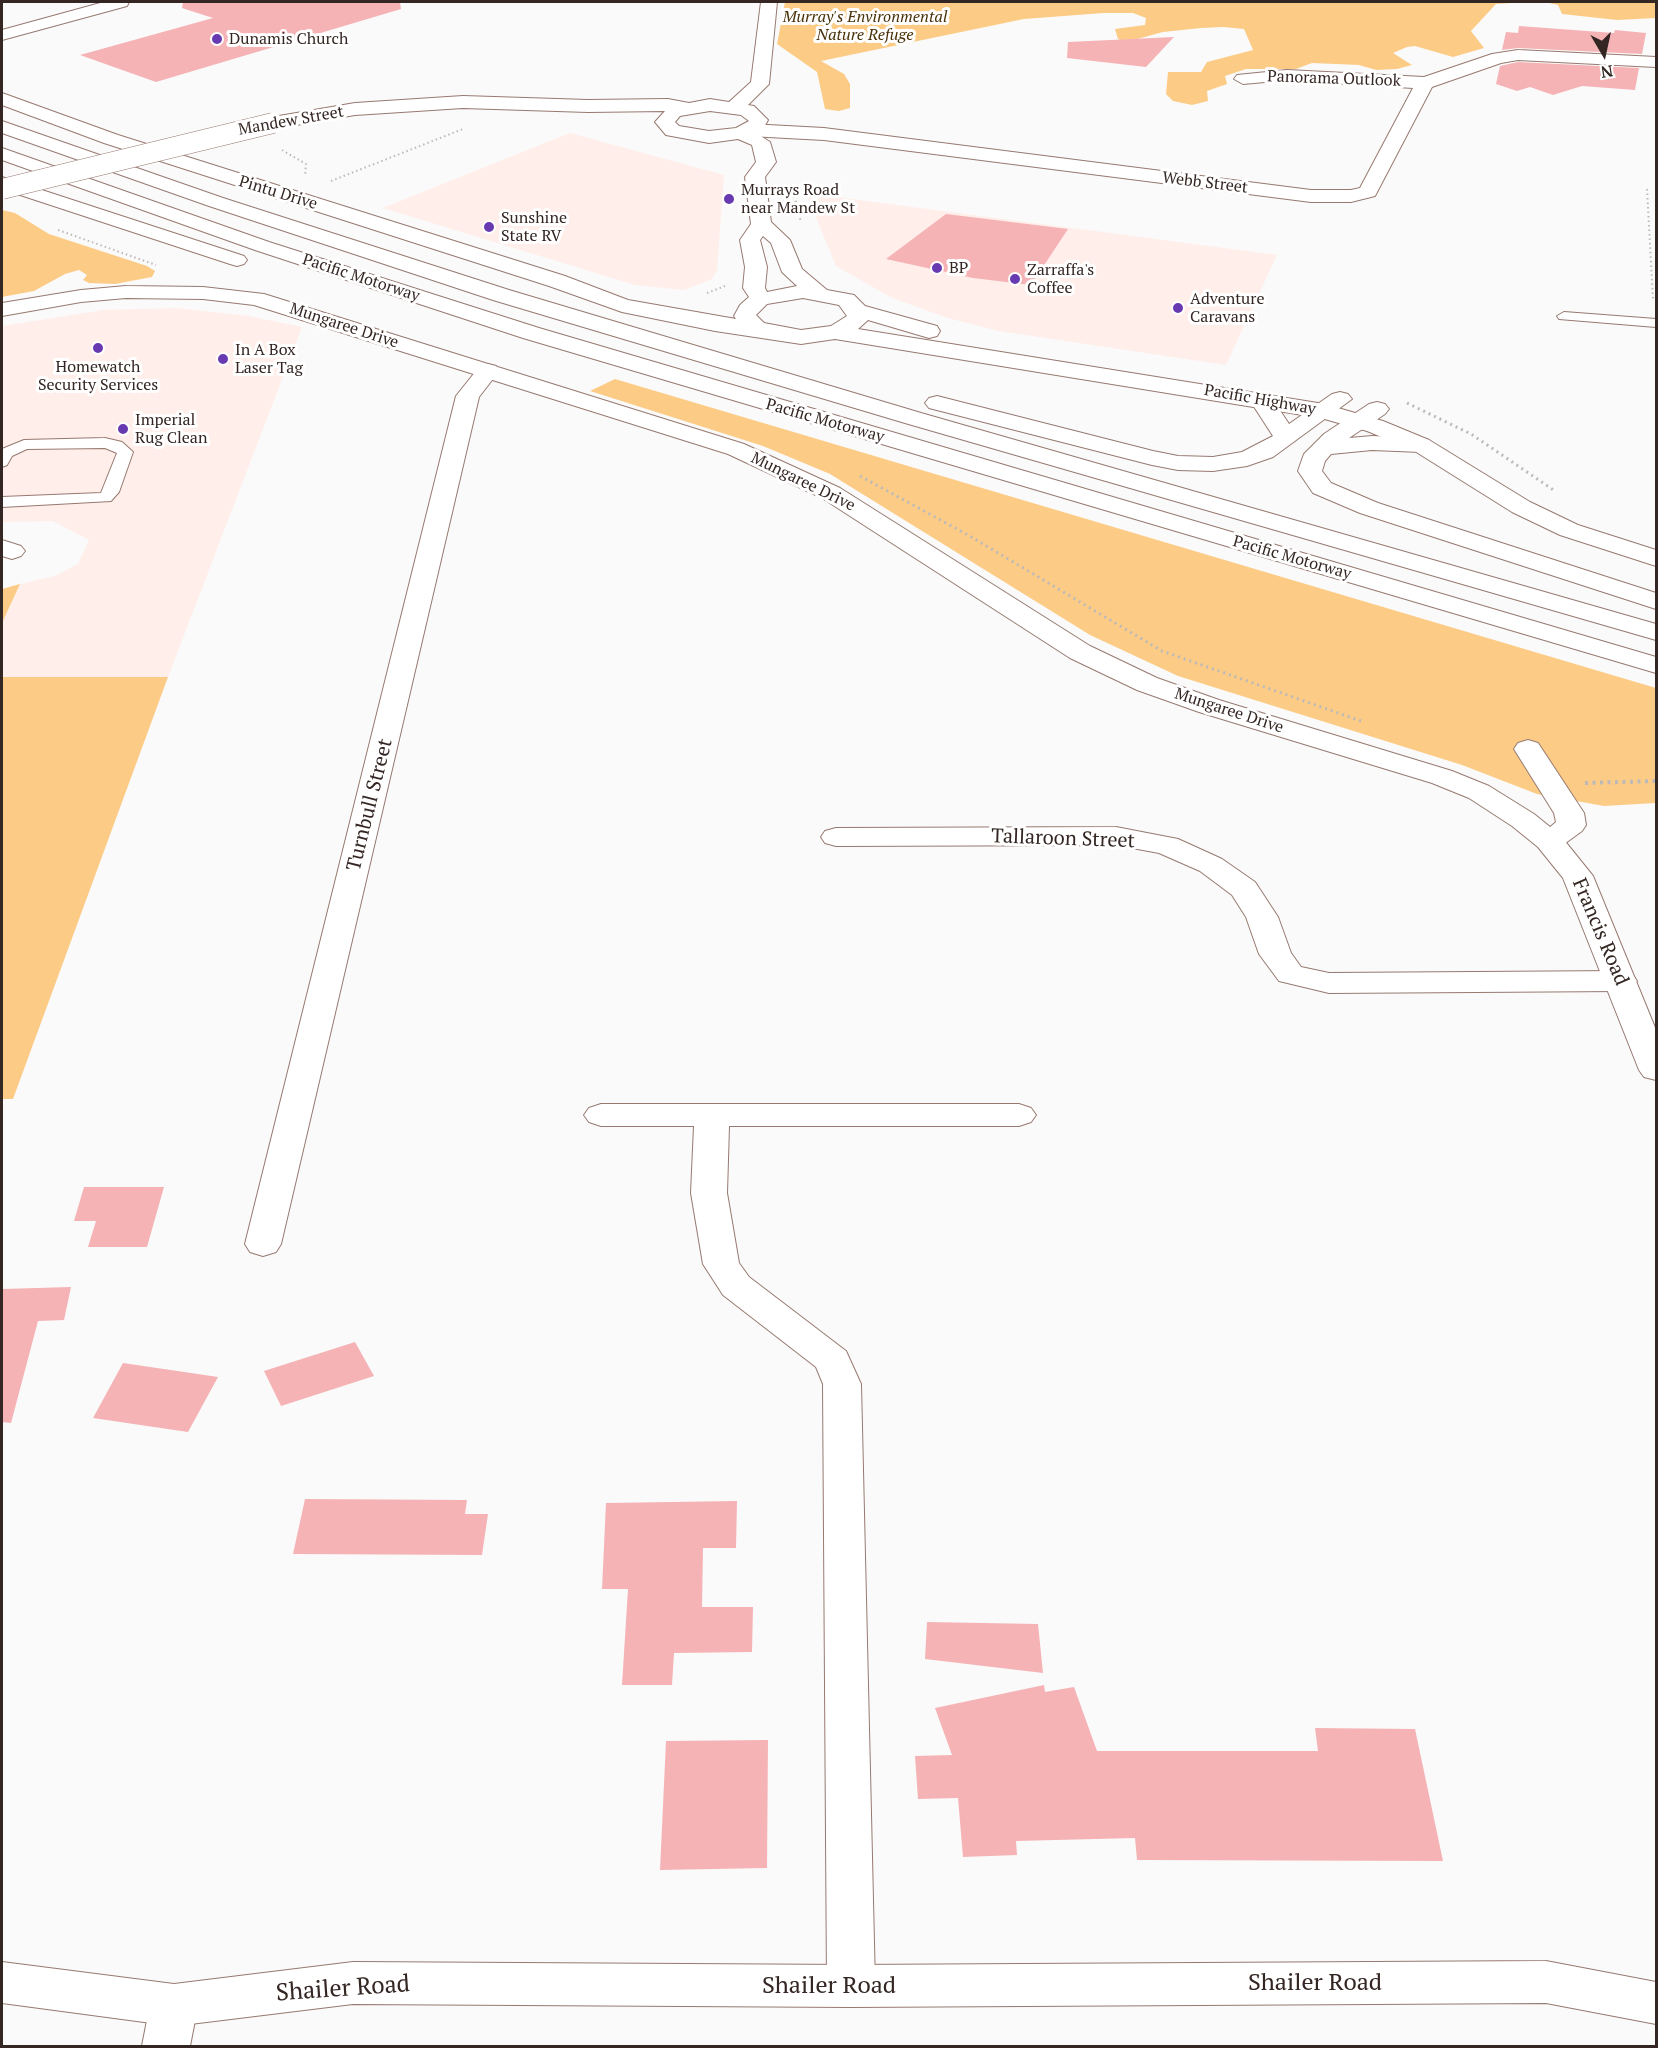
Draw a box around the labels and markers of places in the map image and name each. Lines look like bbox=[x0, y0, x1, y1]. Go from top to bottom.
place label: Dunamis Church bbox=[229, 29, 348, 49]
marker: Dunamis Church bbox=[210, 32, 224, 46]
place label: Murrays Road near Mandew St bbox=[741, 180, 855, 218]
marker: Murrays Road near Mandew St bbox=[722, 192, 736, 206]
place label: Sunshine State RV bbox=[501, 208, 567, 246]
marker: Sunshine State RV bbox=[482, 220, 496, 234]
place label: BP bbox=[949, 258, 968, 278]
place label: Zarraffa's Coffee bbox=[1027, 260, 1094, 298]
marker: BP bbox=[930, 261, 944, 275]
marker: Zarraffa's Coffee bbox=[1008, 272, 1022, 286]
place label: Adventure Caravans bbox=[1190, 289, 1264, 327]
marker: Adventure Caravans bbox=[1171, 301, 1185, 315]
place label: In A Box Laser Tag bbox=[235, 340, 303, 378]
marker: Homewatch Security Services bbox=[91, 341, 105, 355]
marker: In A Box Laser Tag bbox=[216, 352, 230, 366]
place label: Homewatch Security Services bbox=[38, 357, 158, 395]
place label: Imperial Rug Clean bbox=[135, 410, 207, 448]
marker: Imperial Rug Clean bbox=[116, 422, 130, 436]

